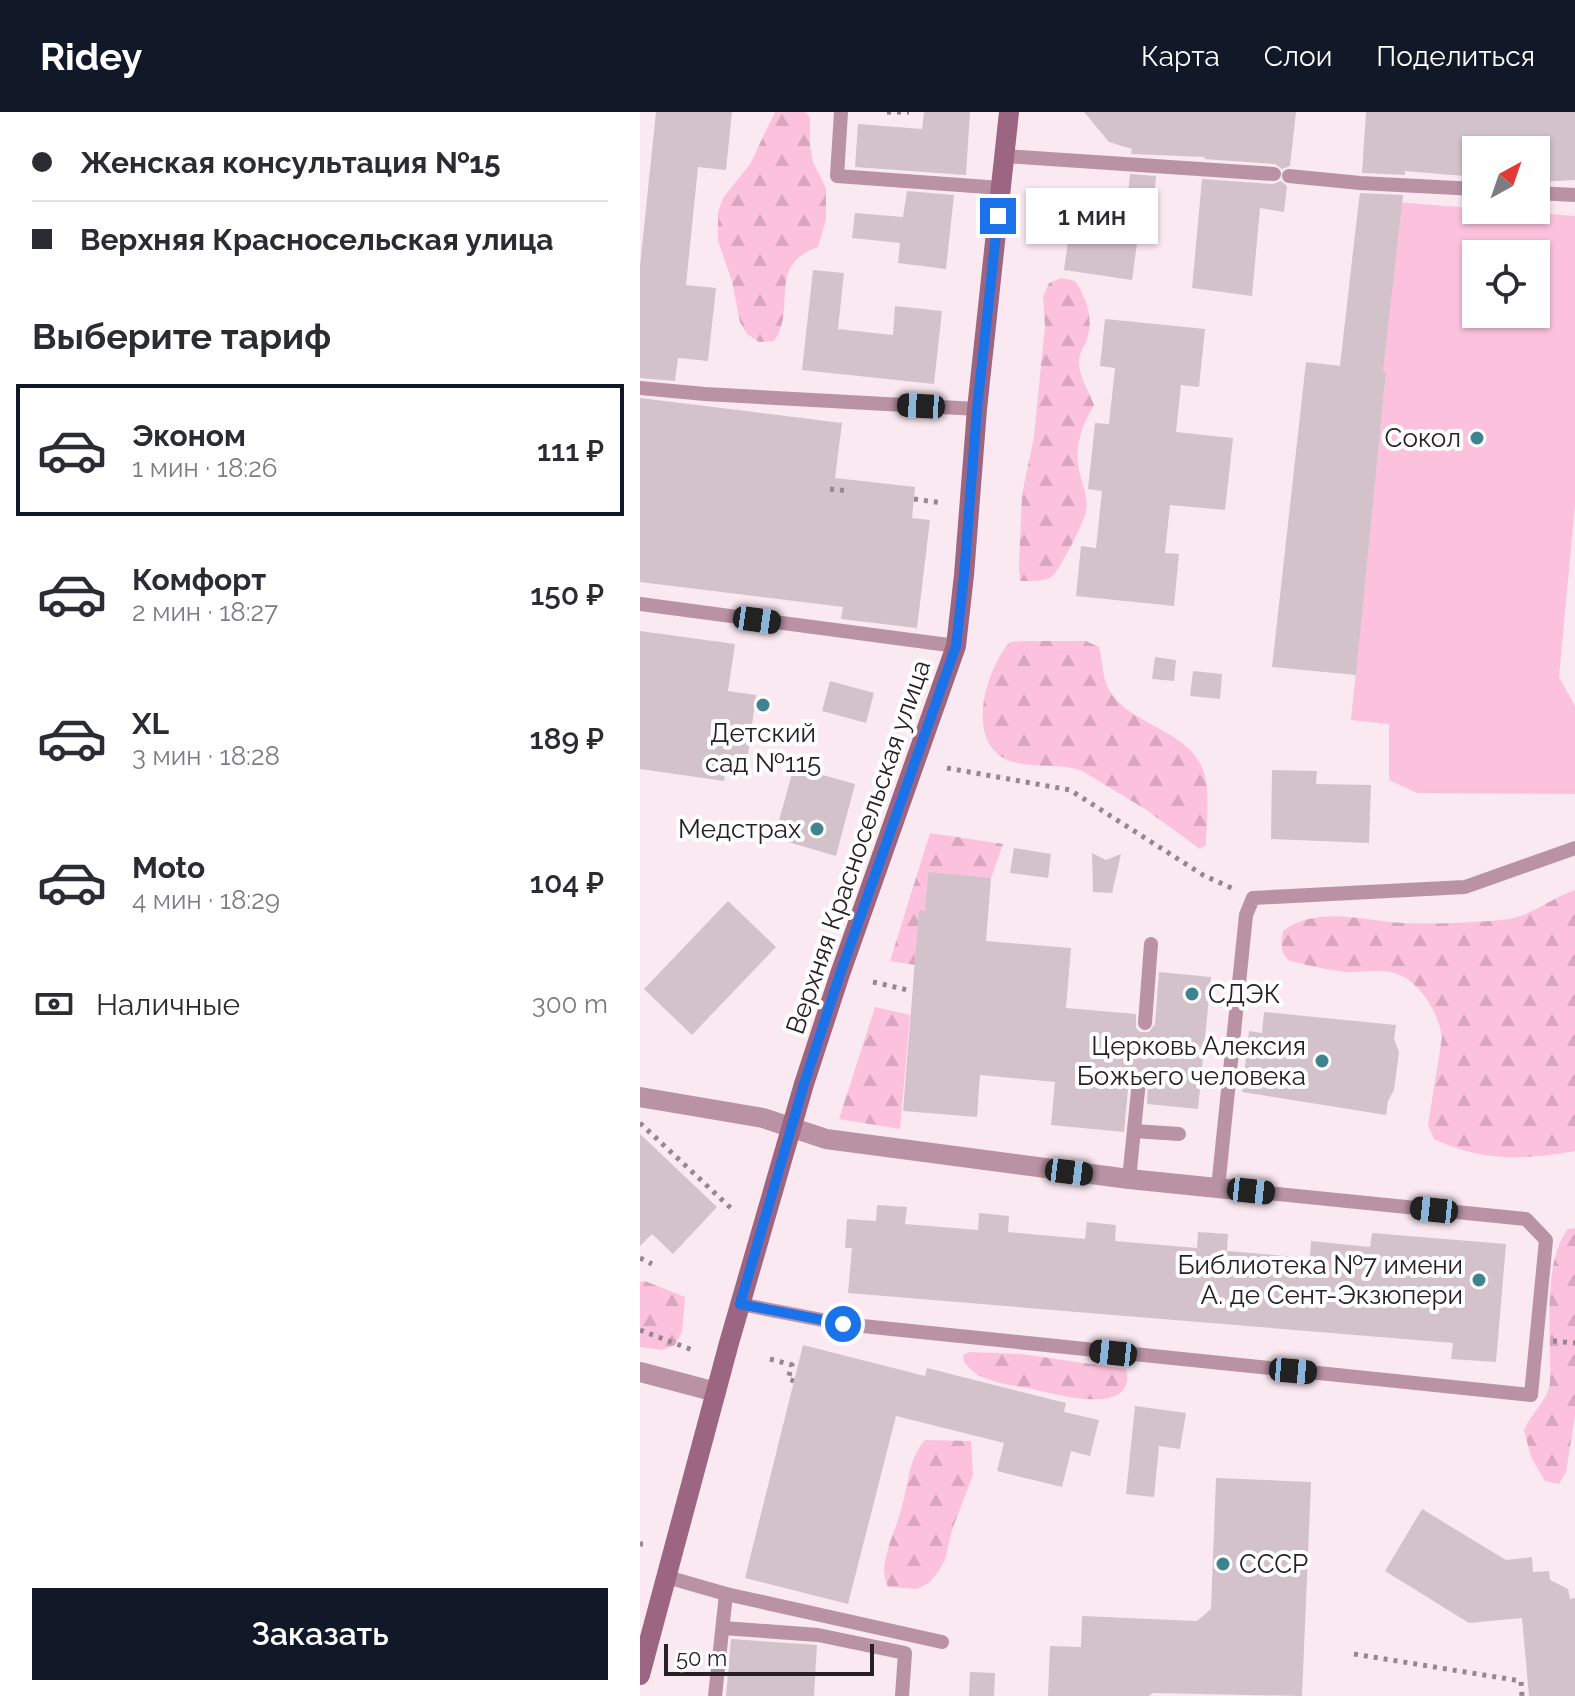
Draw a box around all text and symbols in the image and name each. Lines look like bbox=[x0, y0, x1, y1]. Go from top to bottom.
text: Ridey bbox=[40, 34, 142, 79]
text: Карта bbox=[1141, 40, 1220, 73]
text: Слои bbox=[1264, 40, 1332, 73]
text: Поделиться bbox=[1376, 40, 1535, 73]
north arrow bbox=[1462, 136, 1550, 224]
map controls bbox=[1462, 136, 1550, 328]
text: Женская консультация №15 bbox=[80, 145, 501, 180]
callout: 1 мин bbox=[1026, 188, 1158, 244]
route end bbox=[980, 198, 1016, 234]
text: 1 мин bbox=[1058, 201, 1126, 231]
text: Верхняя Красносельская улица bbox=[80, 222, 554, 257]
button: locate bbox=[1462, 240, 1550, 328]
text: Выберите тариф bbox=[32, 315, 331, 357]
car bbox=[896, 393, 946, 419]
icon: car bbox=[36, 414, 108, 486]
text: Эконом bbox=[132, 418, 246, 453]
place label: Сокол bbox=[1385, 423, 1461, 453]
marker: Сокол bbox=[1468, 429, 1486, 447]
text: 111 ₽ bbox=[537, 433, 604, 468]
text: 1 мин · 18:26 bbox=[132, 453, 277, 483]
icon: car bbox=[36, 558, 108, 630]
text: Комфорт bbox=[132, 562, 266, 597]
text: 150 ₽ bbox=[530, 577, 604, 612]
text: 2 мин · 18:27 bbox=[132, 597, 278, 627]
car bbox=[732, 605, 782, 635]
street label: Верхняя Красносельская улица bbox=[780, 656, 936, 1038]
marker: Детский сад №115 bbox=[754, 696, 772, 714]
icon: car bbox=[36, 702, 108, 774]
text: XL bbox=[132, 706, 169, 741]
place label: Детский сад №115 bbox=[705, 718, 821, 778]
text: 189 ₽ bbox=[529, 721, 604, 756]
text: 3 мин · 18:28 bbox=[132, 741, 280, 771]
place label: Медстрах bbox=[678, 814, 801, 844]
marker: Медстрах bbox=[808, 820, 826, 838]
icon: car bbox=[36, 846, 108, 918]
text: Moto bbox=[132, 850, 205, 885]
text: 104 ₽ bbox=[530, 865, 604, 900]
text: 4 мин · 18:29 bbox=[132, 885, 280, 915]
place label: СДЭК bbox=[1208, 979, 1280, 1009]
icon: cash bbox=[32, 982, 76, 1026]
marker: СДЭК bbox=[1183, 985, 1201, 1003]
text: Наличные bbox=[96, 987, 240, 1022]
text: 300 m bbox=[532, 989, 608, 1019]
place label: Церковь Алексия Божьего человека bbox=[1077, 1031, 1306, 1091]
marker: Церковь Алексия Божьего человека bbox=[1313, 1052, 1331, 1070]
car bbox=[1044, 1157, 1094, 1187]
car bbox=[1226, 1177, 1276, 1205]
car bbox=[1409, 1196, 1459, 1224]
place label: Библиотека №7 имени А. де Сент-Экзюпери bbox=[1177, 1250, 1463, 1310]
marker: Библиотека №7 имени А. де Сент-Экзюпери bbox=[1470, 1271, 1488, 1289]
route start bbox=[825, 1306, 861, 1342]
car bbox=[1088, 1339, 1138, 1367]
car bbox=[1268, 1357, 1318, 1385]
place label: СССР bbox=[1239, 1549, 1308, 1579]
marker: СССР bbox=[1214, 1555, 1232, 1573]
button: Заказать bbox=[32, 1588, 608, 1680]
scale bar bbox=[664, 1640, 874, 1676]
text: 50 m bbox=[676, 1645, 727, 1671]

